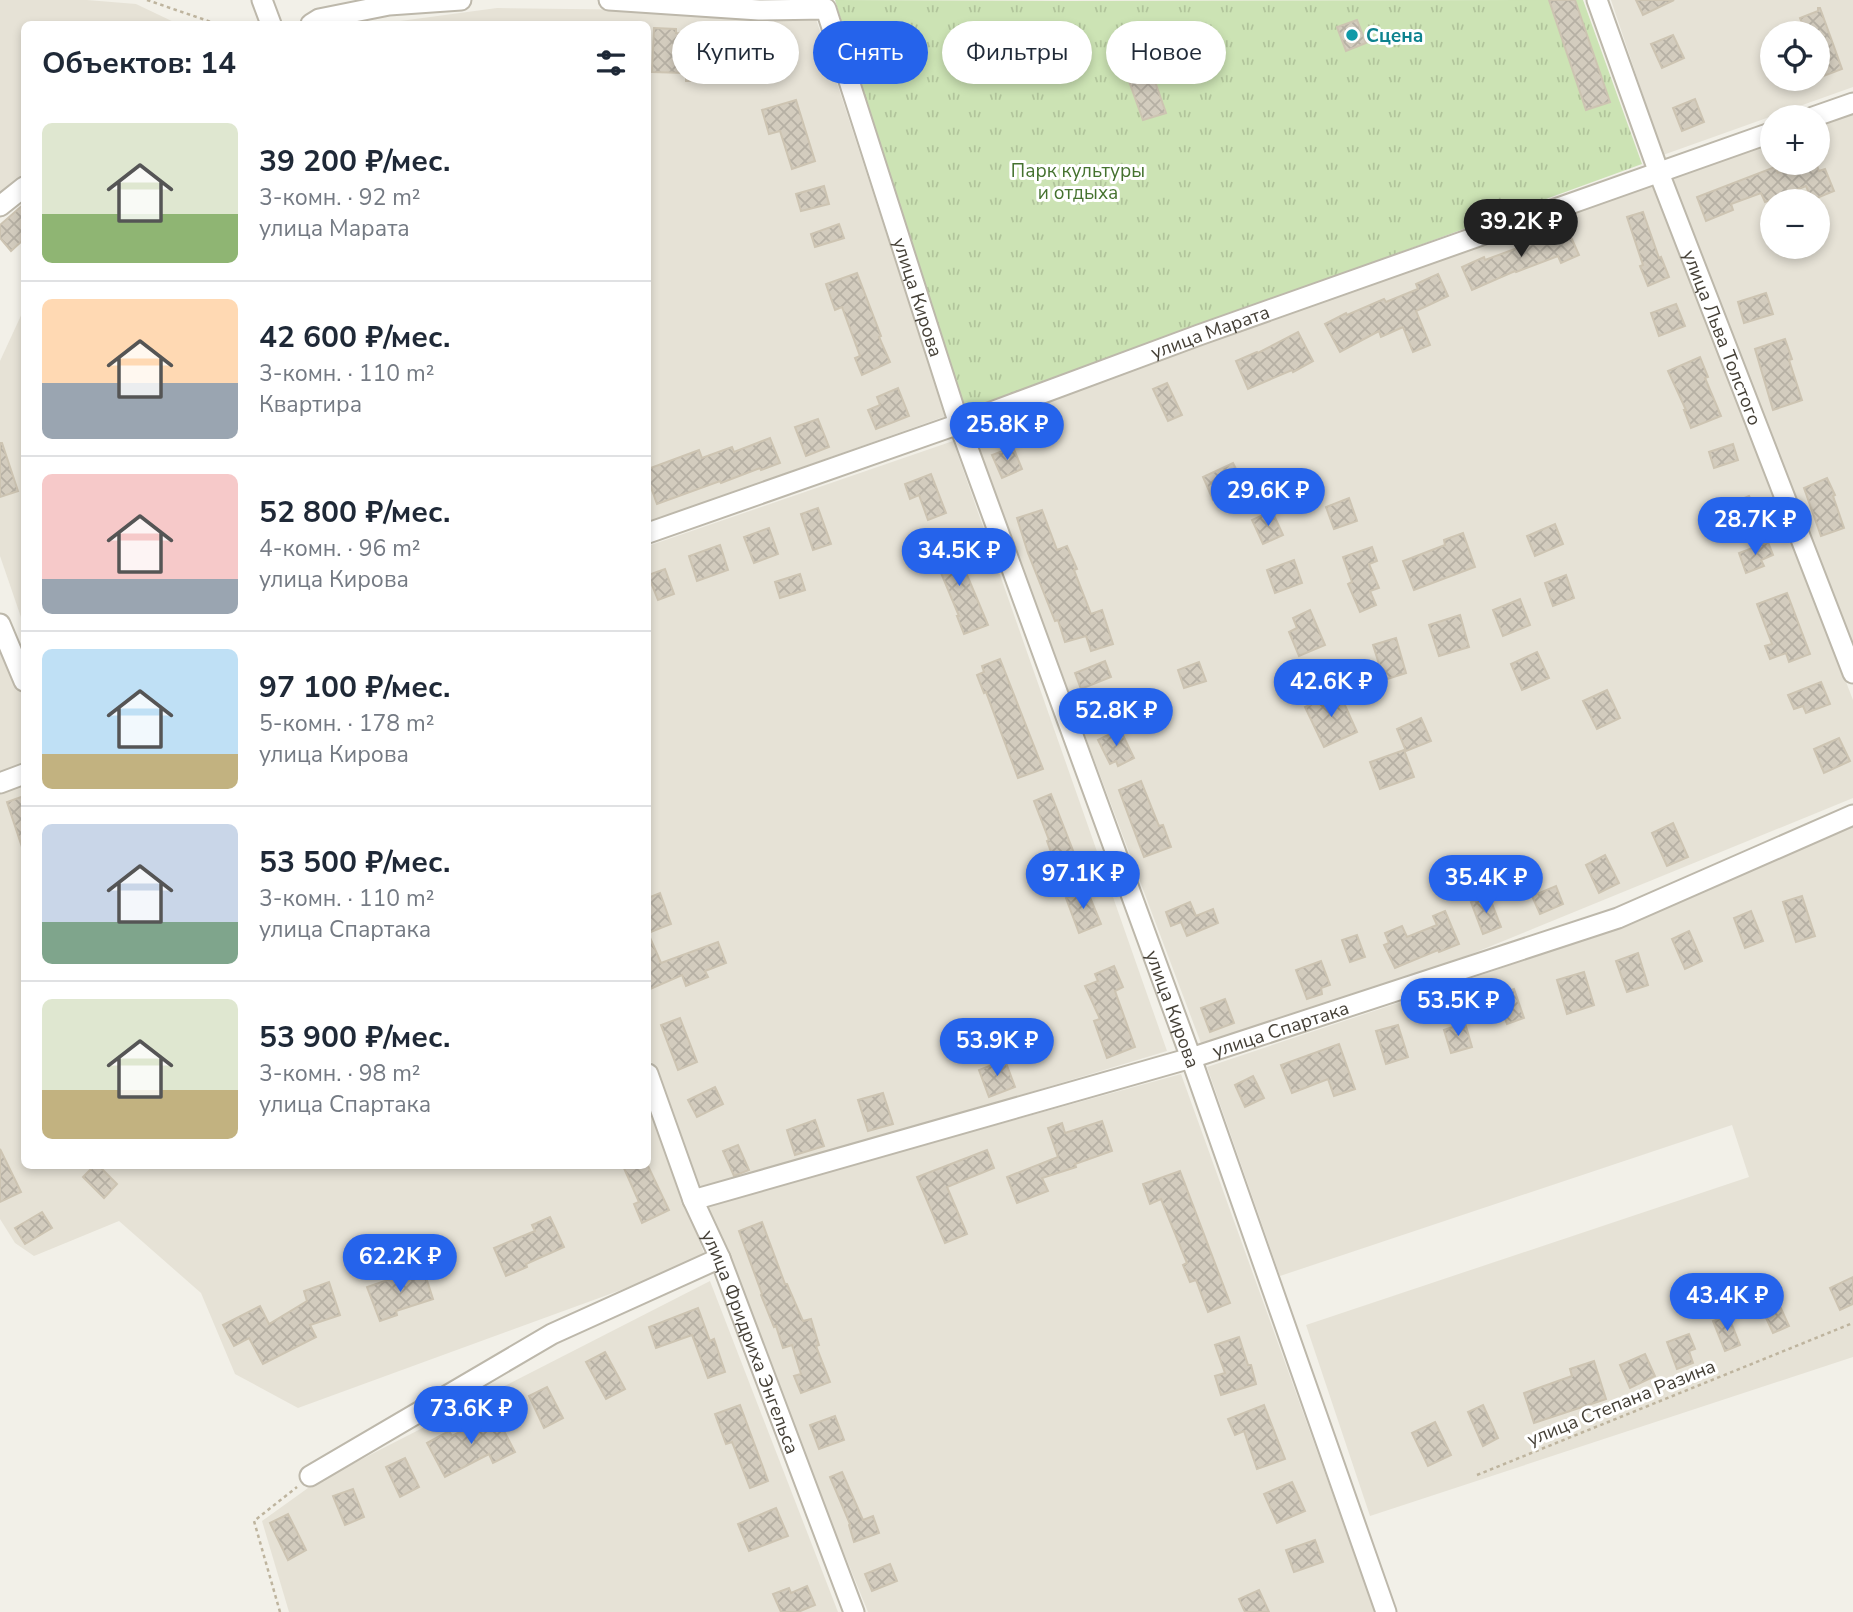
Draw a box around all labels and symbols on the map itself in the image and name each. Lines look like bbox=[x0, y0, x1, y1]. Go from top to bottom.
place label: Сцена bbox=[1366, 23, 1424, 49]
marker: Сцена bbox=[1344, 27, 1360, 43]
park label: Парк культуры и отдыха bbox=[1011, 158, 1145, 206]
pin: 39.2K ₽ bbox=[1456, 200, 1586, 259]
street label: улица Кирова bbox=[886, 235, 949, 360]
street label: улица Льва Толстого bbox=[1676, 246, 1768, 429]
street label: улица Марата bbox=[1147, 299, 1273, 366]
pin: 25.8K ₽ bbox=[942, 402, 1072, 462]
pin: 29.6K ₽ bbox=[1203, 468, 1333, 528]
pin: 28.7K ₽ bbox=[1690, 498, 1820, 557]
pin: 34.5K ₽ bbox=[894, 528, 1024, 588]
pin: 42.6K ₽ bbox=[1266, 660, 1396, 719]
pin: 52.8K ₽ bbox=[1051, 688, 1181, 748]
pin: 97.1K ₽ bbox=[1018, 852, 1148, 911]
pin: 35.4K ₽ bbox=[1421, 856, 1551, 915]
street label: улица Кирова bbox=[1139, 947, 1206, 1072]
pin: 53.5K ₽ bbox=[1393, 978, 1523, 1038]
street label: улица Спартака bbox=[1209, 995, 1352, 1064]
pin: 53.9K ₽ bbox=[932, 1018, 1062, 1078]
street label: улица Фридриха Энгельса bbox=[695, 1226, 805, 1458]
pin: 62.2K ₽ bbox=[335, 1234, 465, 1294]
pin: 43.4K ₽ bbox=[1662, 1274, 1792, 1333]
street label: улица Степана Разина bbox=[1523, 1353, 1719, 1453]
pin: 73.6K ₽ bbox=[406, 1386, 536, 1446]

